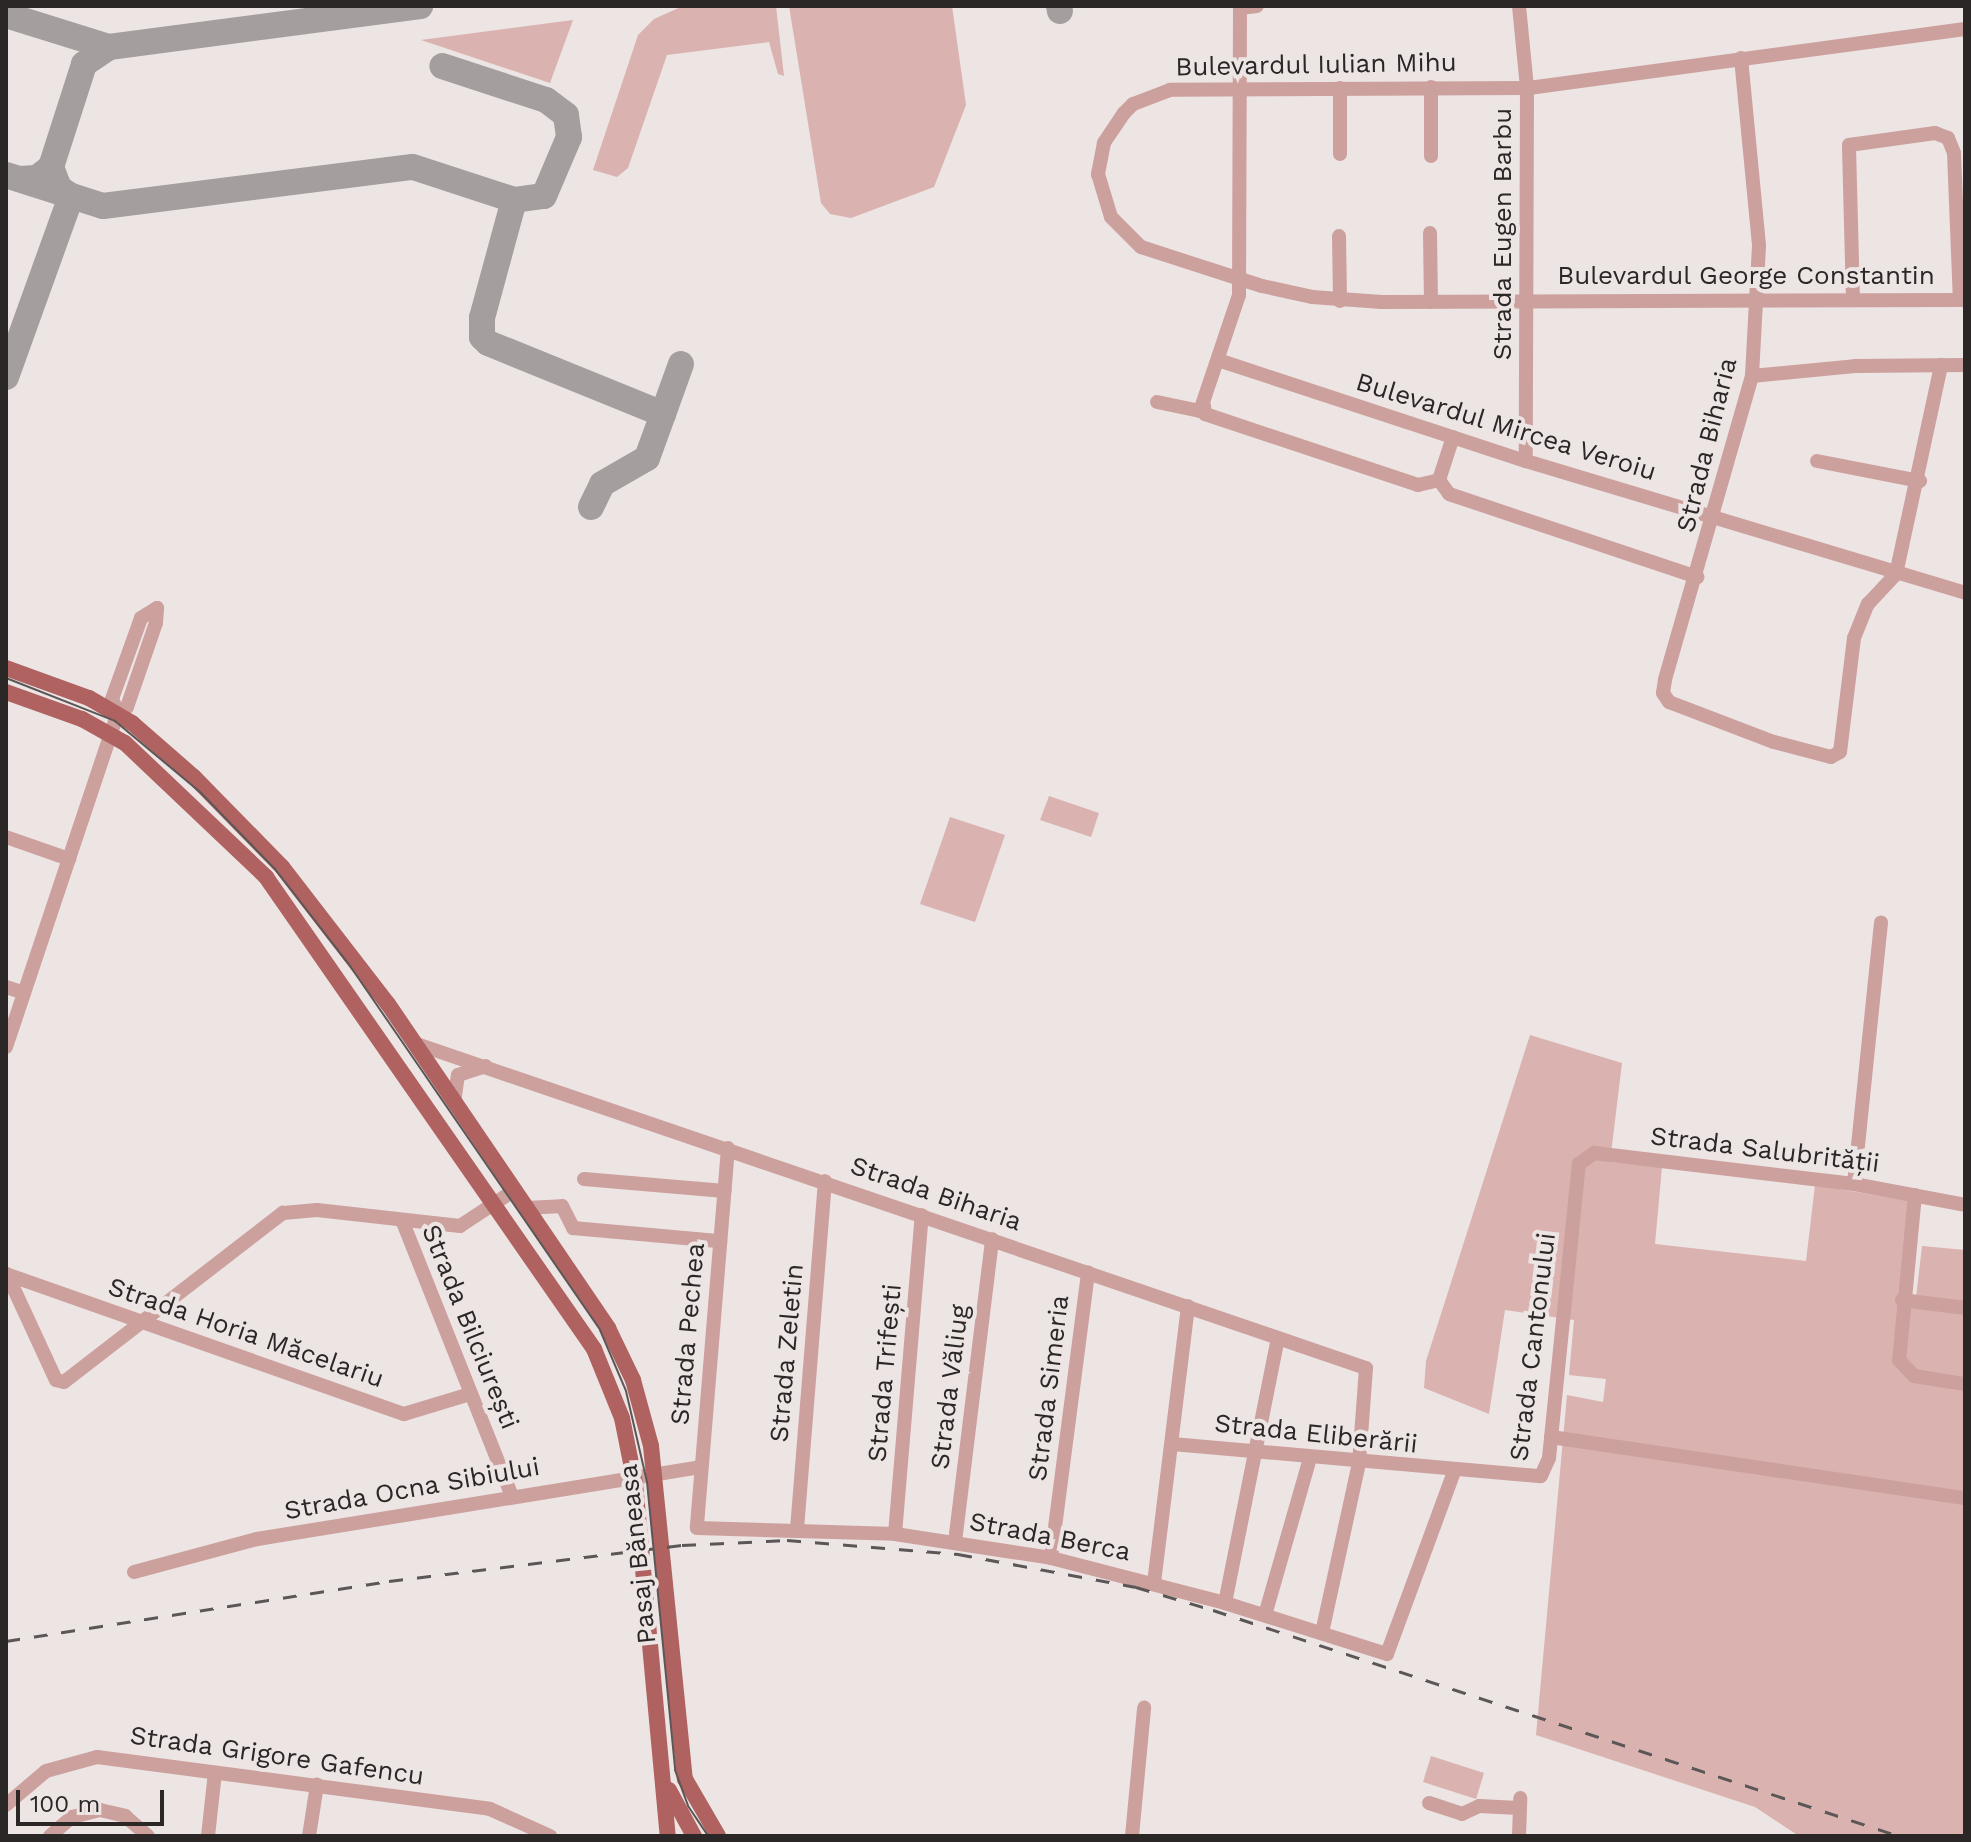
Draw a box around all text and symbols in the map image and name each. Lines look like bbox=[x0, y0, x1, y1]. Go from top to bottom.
street label: Bulevardul Iulian Mihu bbox=[1175, 47, 1457, 83]
street label: Strada Eugen Barbu bbox=[1487, 107, 1519, 361]
street label: Bulevardul George Constantin bbox=[1557, 260, 1935, 292]
street label: Strada Biharia bbox=[1670, 354, 1744, 536]
street label: Bulevardul Mircea Veroiu bbox=[1351, 366, 1661, 488]
street label: Strada Salubrității bbox=[1648, 1120, 1882, 1180]
street label: Strada Biharia bbox=[846, 1150, 1026, 1238]
street label: Strada Bilciurești bbox=[415, 1220, 525, 1434]
street label: Strada Cantonului bbox=[1503, 1231, 1563, 1463]
street label: Strada Pechea bbox=[664, 1241, 712, 1427]
street label: Strada Zeletin bbox=[764, 1262, 810, 1444]
street label: Strada Horia Măcelariu bbox=[104, 1271, 388, 1395]
street label: Strada Trifești bbox=[862, 1282, 908, 1464]
street label: Strada Simeria bbox=[1022, 1293, 1076, 1483]
street label: Strada Văliug bbox=[924, 1302, 976, 1472]
street label: Strada Eliberării bbox=[1213, 1408, 1419, 1460]
street label: Strada Ocna Sibiului bbox=[281, 1451, 543, 1527]
street label: Pasaj Băneasa bbox=[613, 1463, 663, 1645]
street label: Strada Berca bbox=[967, 1506, 1133, 1568]
street label: Strada Grigore Gafencu bbox=[128, 1720, 426, 1792]
scale bar bbox=[20, 1774, 168, 1824]
text: 100 m bbox=[30, 1790, 100, 1818]

